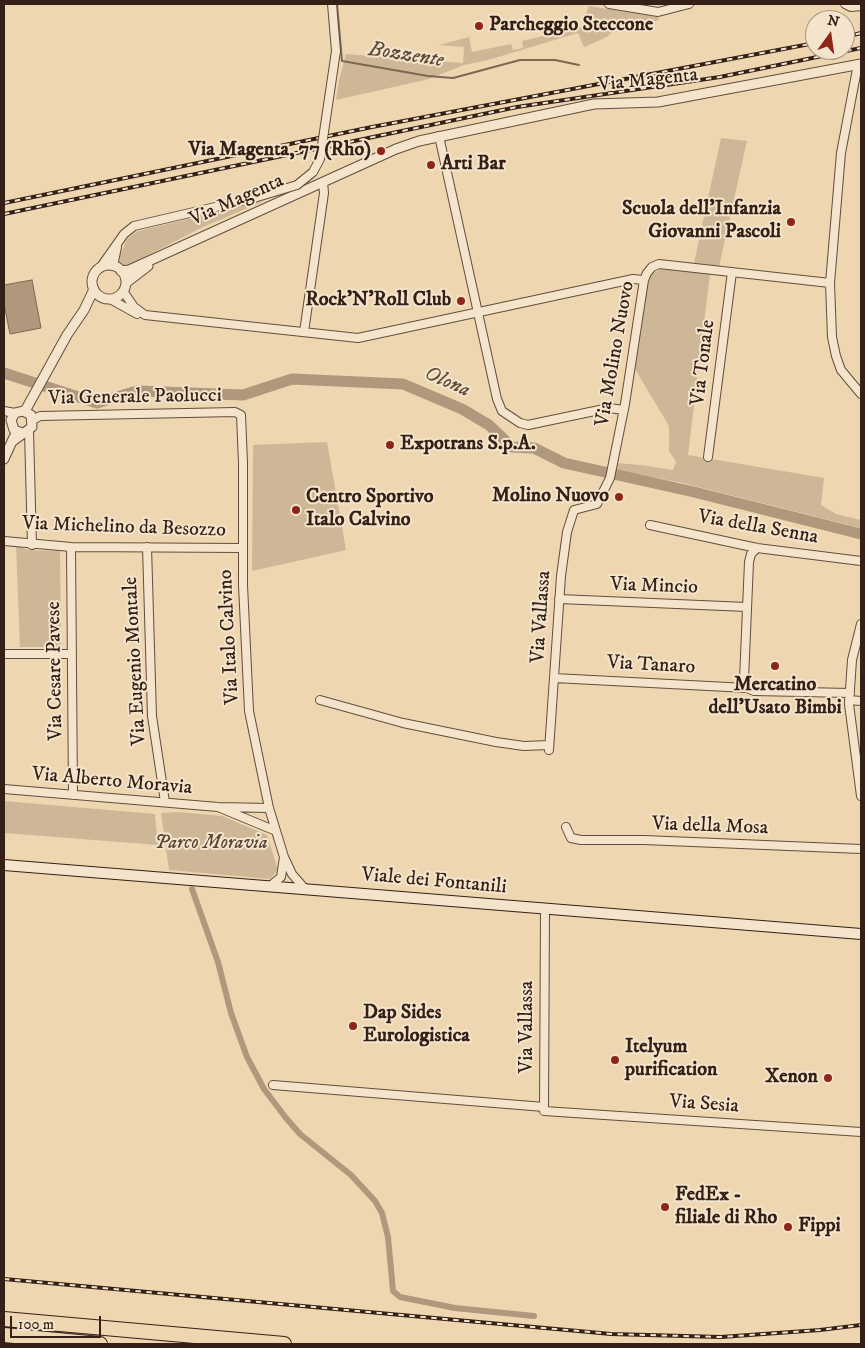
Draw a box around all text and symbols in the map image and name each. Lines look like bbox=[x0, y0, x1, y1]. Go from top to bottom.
north arrow bbox=[805, 10, 855, 60]
text: N bbox=[826, 11, 841, 32]
place label: Parcheggio Steccone bbox=[489, 14, 653, 38]
marker: Parcheggio Steccone bbox=[473, 20, 485, 32]
water label: Bozzente bbox=[367, 38, 445, 74]
street label: Via Magenta bbox=[597, 64, 699, 98]
place label: Via Magenta, 77 (Rho) bbox=[189, 139, 371, 163]
marker: Via Magenta, 77 (Rho) bbox=[375, 145, 387, 157]
place label: Arti Bar bbox=[441, 153, 506, 177]
marker: Arti Bar bbox=[425, 159, 437, 171]
street label: Via Magenta bbox=[186, 170, 288, 232]
place label: Scuola dell'Infanzia Giovanni Pascoli bbox=[622, 198, 781, 245]
marker: Scuola dell'Infanzia Giovanni Pascoli bbox=[785, 216, 797, 228]
street label: Via Molino Nuovo bbox=[591, 279, 641, 429]
place label: Rock'N'Roll Club bbox=[306, 289, 451, 313]
marker: Rock'N'Roll Club bbox=[455, 295, 467, 307]
street label: Via Tonale bbox=[687, 319, 721, 407]
water label: Olona bbox=[420, 362, 474, 404]
street label: Via Generale Paolucci bbox=[48, 384, 222, 412]
place label: Expotrans S.p.A. bbox=[400, 433, 536, 457]
marker: Expotrans S.p.A. bbox=[384, 439, 396, 451]
place label: Molino Nuovo bbox=[492, 485, 609, 509]
place label: Centro Sportivo Italo Calvino bbox=[306, 486, 433, 533]
marker: Molino Nuovo bbox=[613, 491, 625, 503]
marker: Centro Sportivo Italo Calvino bbox=[290, 504, 302, 516]
street label: Via della Senna bbox=[696, 506, 820, 550]
street label: Via Michelino da Besozzo bbox=[22, 512, 226, 544]
street label: Via Italo Calvino bbox=[214, 569, 246, 705]
street label: Via Vallassa bbox=[527, 570, 557, 664]
street label: Via Mincio bbox=[610, 573, 698, 601]
street label: Via Eugenio Montale bbox=[120, 576, 152, 746]
street label: Via Cesare Pavese bbox=[43, 601, 69, 741]
street label: Via Tanaro bbox=[606, 652, 696, 680]
marker: Mercatino dell'Usato Bimbi bbox=[769, 660, 781, 672]
place label: Mercatino dell'Usato Bimbi bbox=[708, 674, 842, 721]
street label: Via Alberto Moravia bbox=[31, 763, 193, 801]
street label: Via della Mosa bbox=[651, 813, 769, 841]
park label: Parco Moravia bbox=[154, 832, 268, 856]
street label: Viale dei Fontanili bbox=[360, 864, 508, 900]
street label: Via Vallassa bbox=[516, 981, 540, 1073]
place label: Dap Sides Eurologistica bbox=[363, 1002, 470, 1049]
marker: Dap Sides Eurologistica bbox=[347, 1020, 359, 1032]
place label: Itelyum purification bbox=[625, 1036, 717, 1083]
marker: Itelyum purification bbox=[609, 1054, 621, 1066]
place label: Xenon bbox=[765, 1066, 818, 1090]
marker: Xenon bbox=[822, 1072, 834, 1084]
street label: Via Sesia bbox=[668, 1091, 740, 1119]
place label: FedEx - filiale di Rho bbox=[675, 1184, 777, 1231]
marker: FedEx - filiale di Rho bbox=[659, 1201, 671, 1213]
place label: Fippi bbox=[798, 1215, 841, 1239]
marker: Fippi bbox=[782, 1221, 794, 1233]
scale bar bbox=[12, 1306, 104, 1338]
text: 100 m bbox=[18, 1315, 54, 1334]

